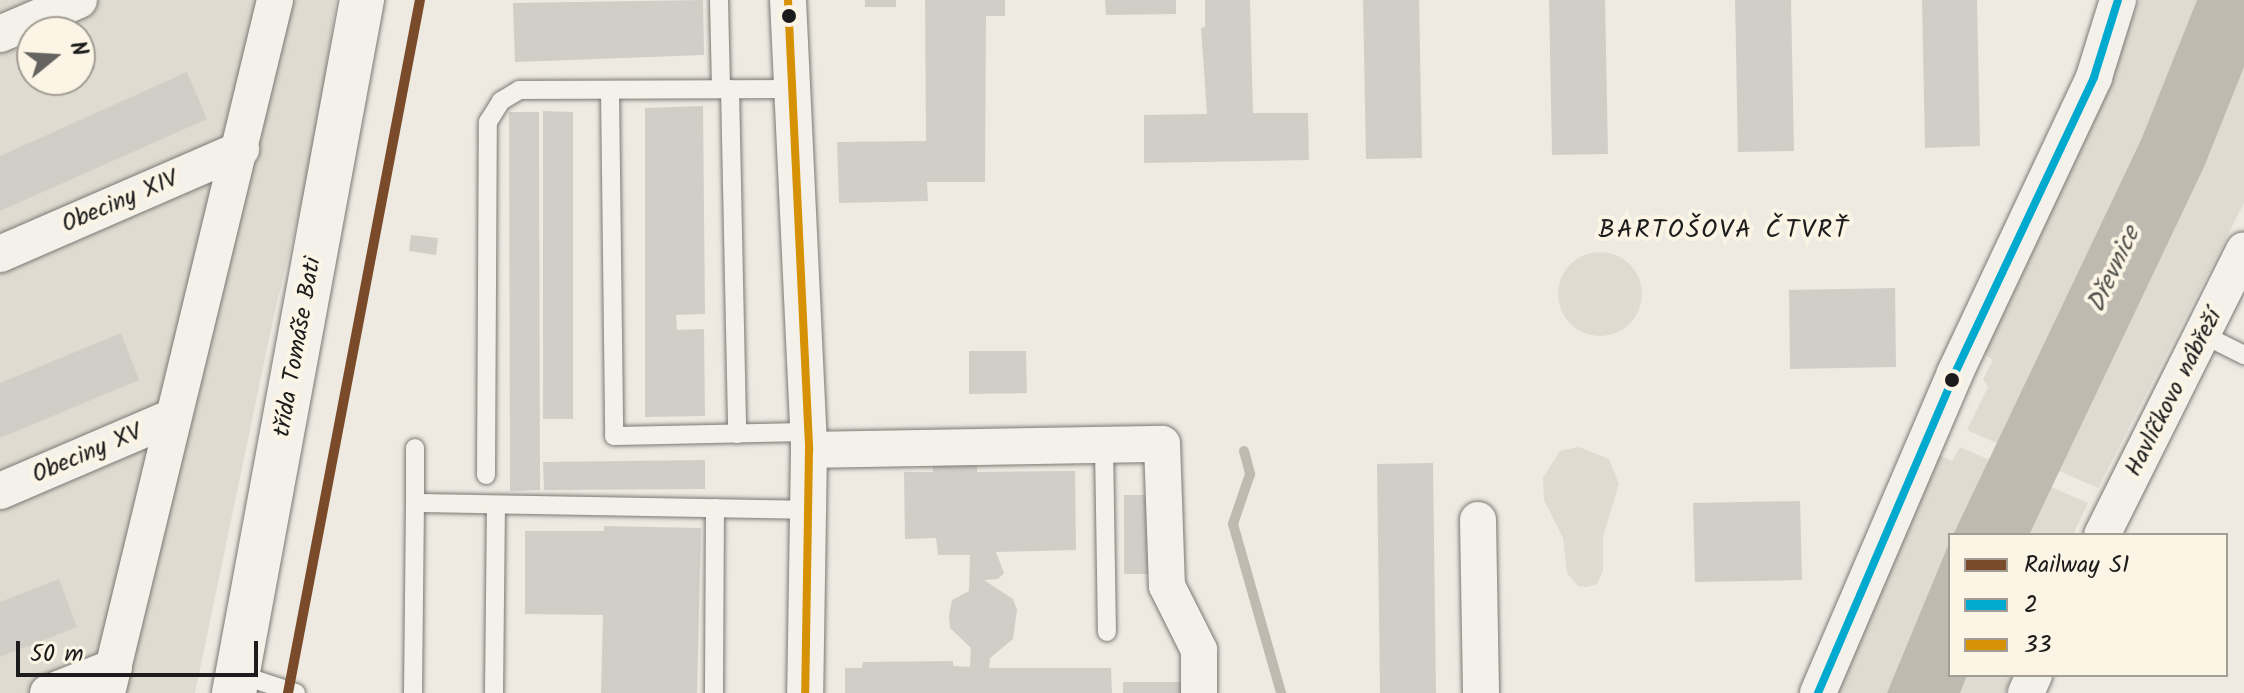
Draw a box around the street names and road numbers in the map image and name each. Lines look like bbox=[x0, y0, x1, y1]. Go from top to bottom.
street label: Obeciny XIV bbox=[58, 165, 182, 239]
street label: třída Tomáše Bati bbox=[268, 255, 328, 439]
street label: Havlíčkovo nábřeží bbox=[2119, 305, 2229, 481]
street label: Obeciny XV bbox=[28, 418, 146, 490]

